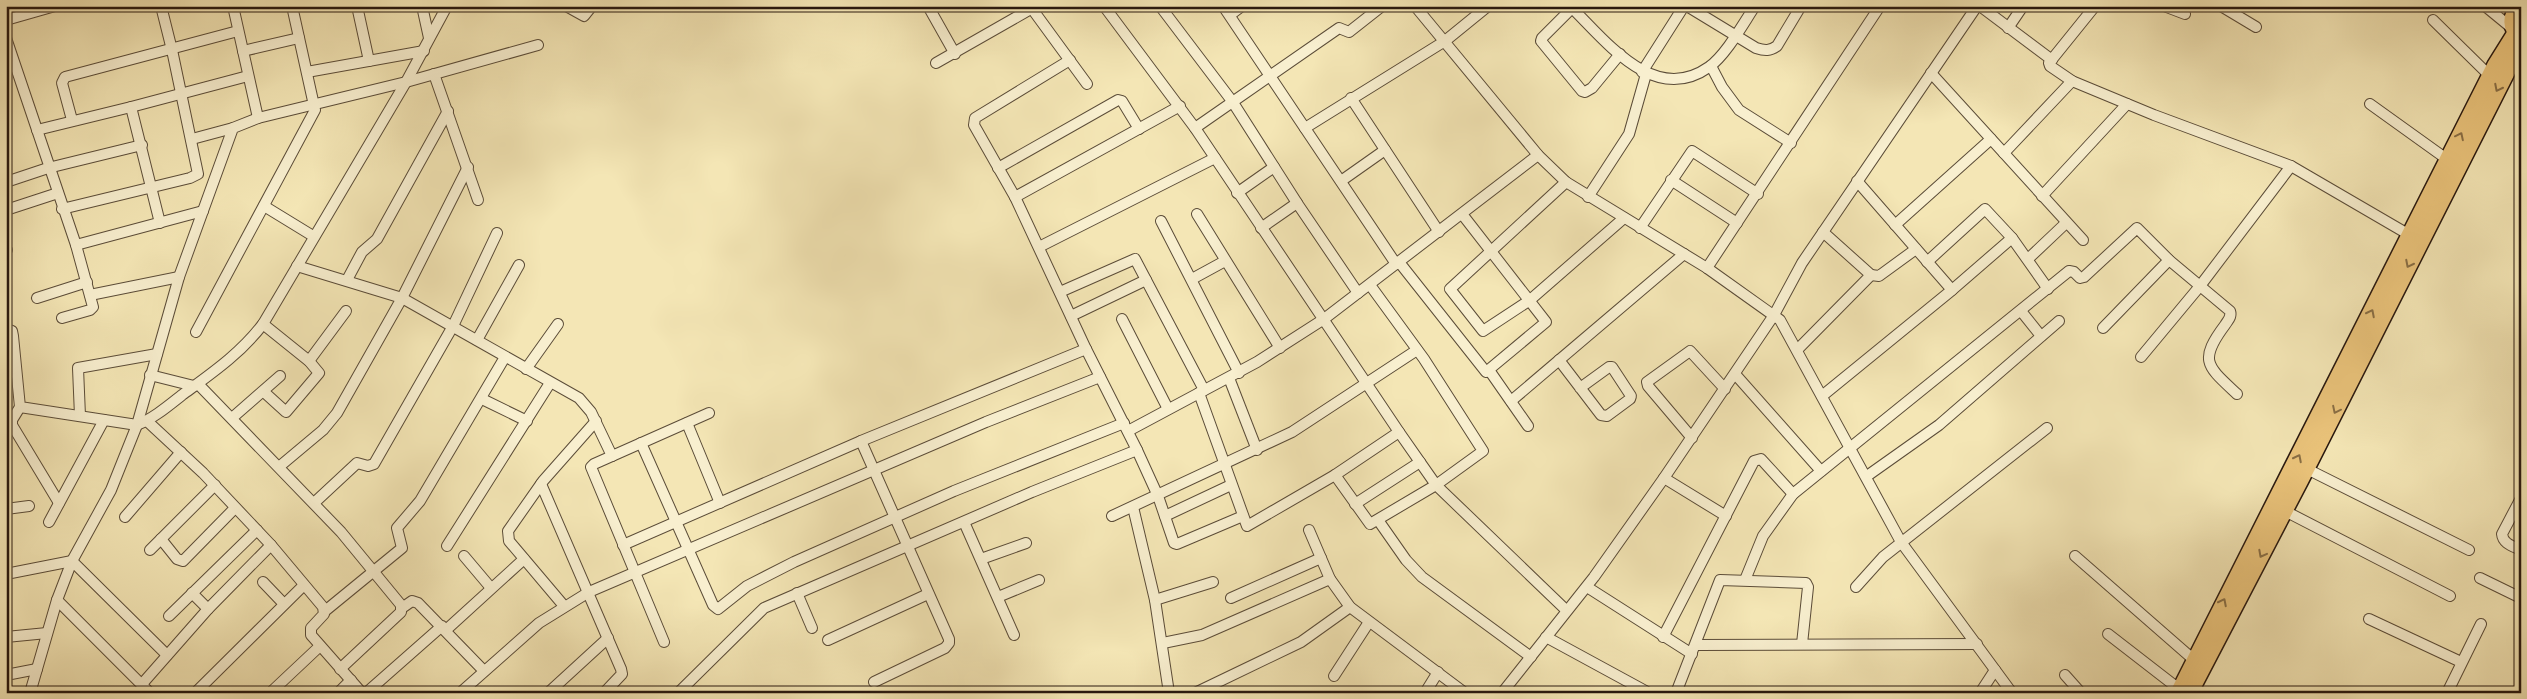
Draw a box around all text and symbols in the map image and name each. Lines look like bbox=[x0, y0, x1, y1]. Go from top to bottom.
one-way arrow bbox=[2494, 83, 2504, 92]
one-way arrow bbox=[2454, 133, 2464, 142]
one-way arrow bbox=[2405, 259, 2415, 268]
one-way arrow bbox=[2365, 309, 2375, 318]
one-way arrow bbox=[2332, 404, 2342, 413]
one-way arrow bbox=[2292, 454, 2302, 463]
one-way arrow bbox=[2258, 549, 2268, 558]
one-way arrow bbox=[2217, 599, 2227, 608]

